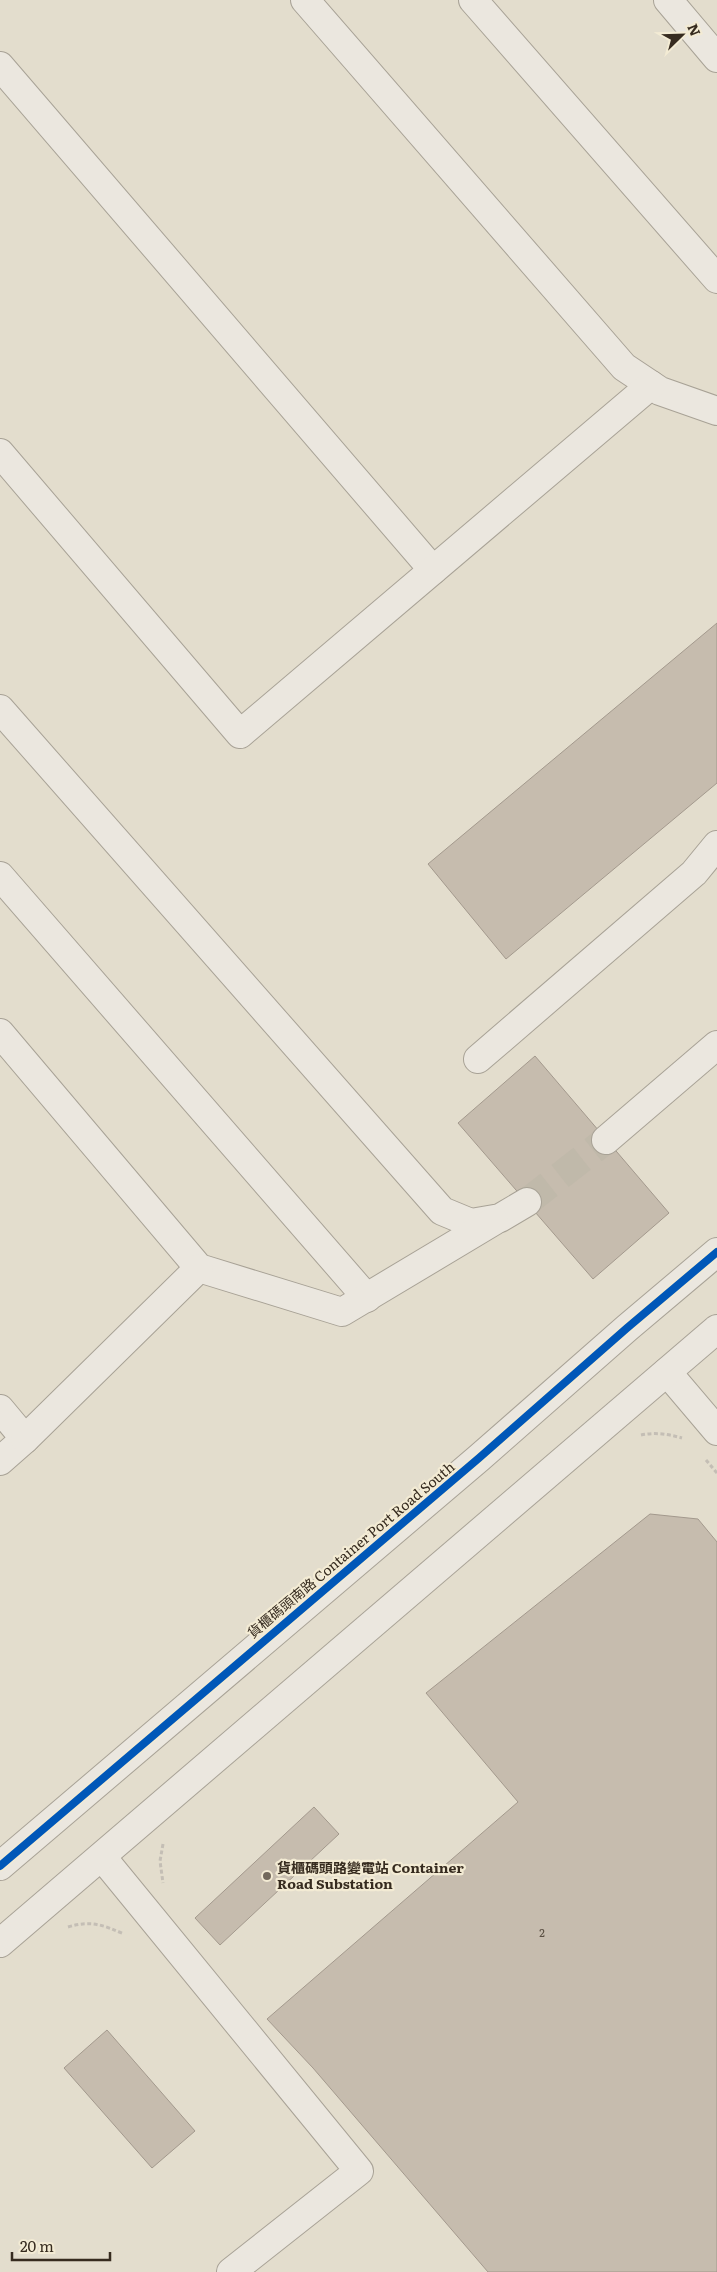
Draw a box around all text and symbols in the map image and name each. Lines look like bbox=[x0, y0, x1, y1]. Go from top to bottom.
north arrow bbox=[657, 10, 707, 60]
text: N bbox=[683, 20, 706, 39]
street label: 貨櫃碼頭南路 Container Port Road South bbox=[242, 1456, 458, 1642]
place label: 貨櫃碼頭路變電站 Container Road Substation bbox=[277, 1857, 464, 1893]
marker: 貨櫃碼頭路變電站 Container Road Substation bbox=[261, 1870, 273, 1882]
house number: 2 bbox=[539, 1924, 545, 1940]
scale bar bbox=[12, 2230, 110, 2262]
text: 20 m bbox=[20, 2234, 54, 2257]

